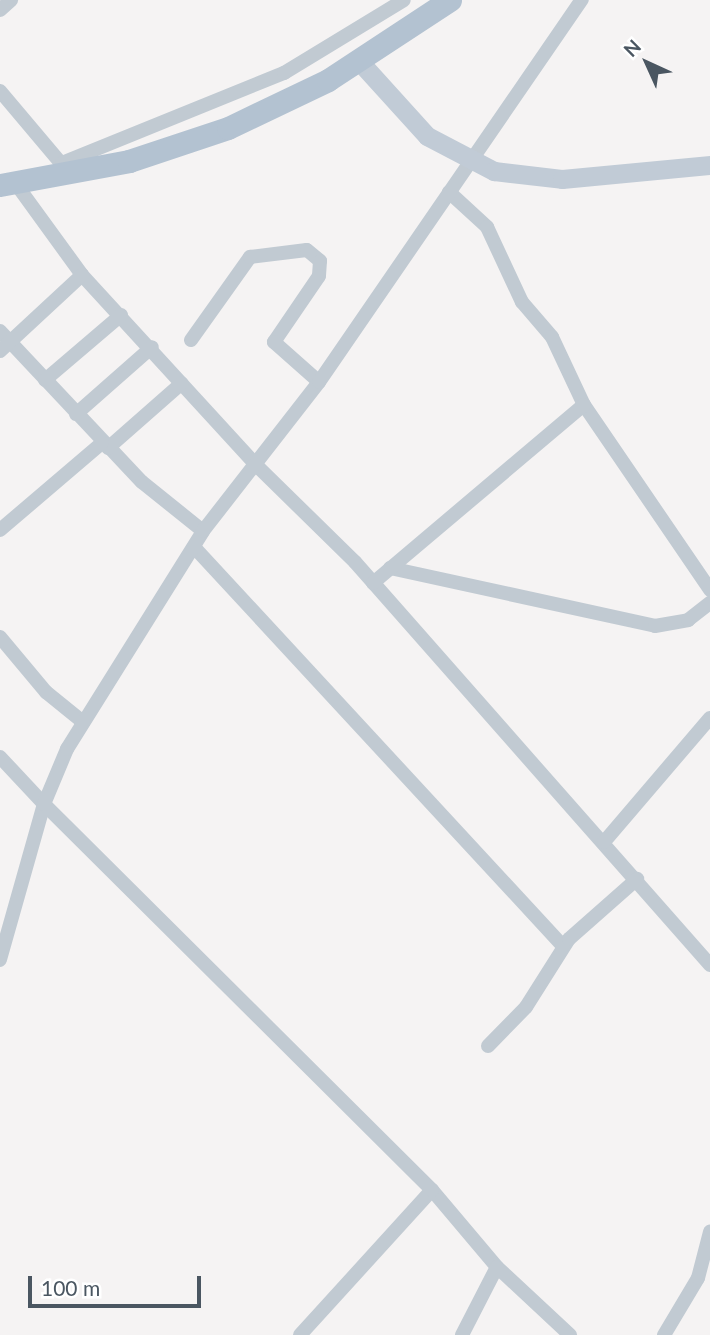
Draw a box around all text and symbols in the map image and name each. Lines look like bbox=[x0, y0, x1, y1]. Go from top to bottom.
north arrow bbox=[612, 28, 682, 98]
text: N bbox=[618, 34, 645, 61]
scale bar bbox=[32, 1262, 205, 1306]
text: 100 m bbox=[41, 1275, 100, 1300]

